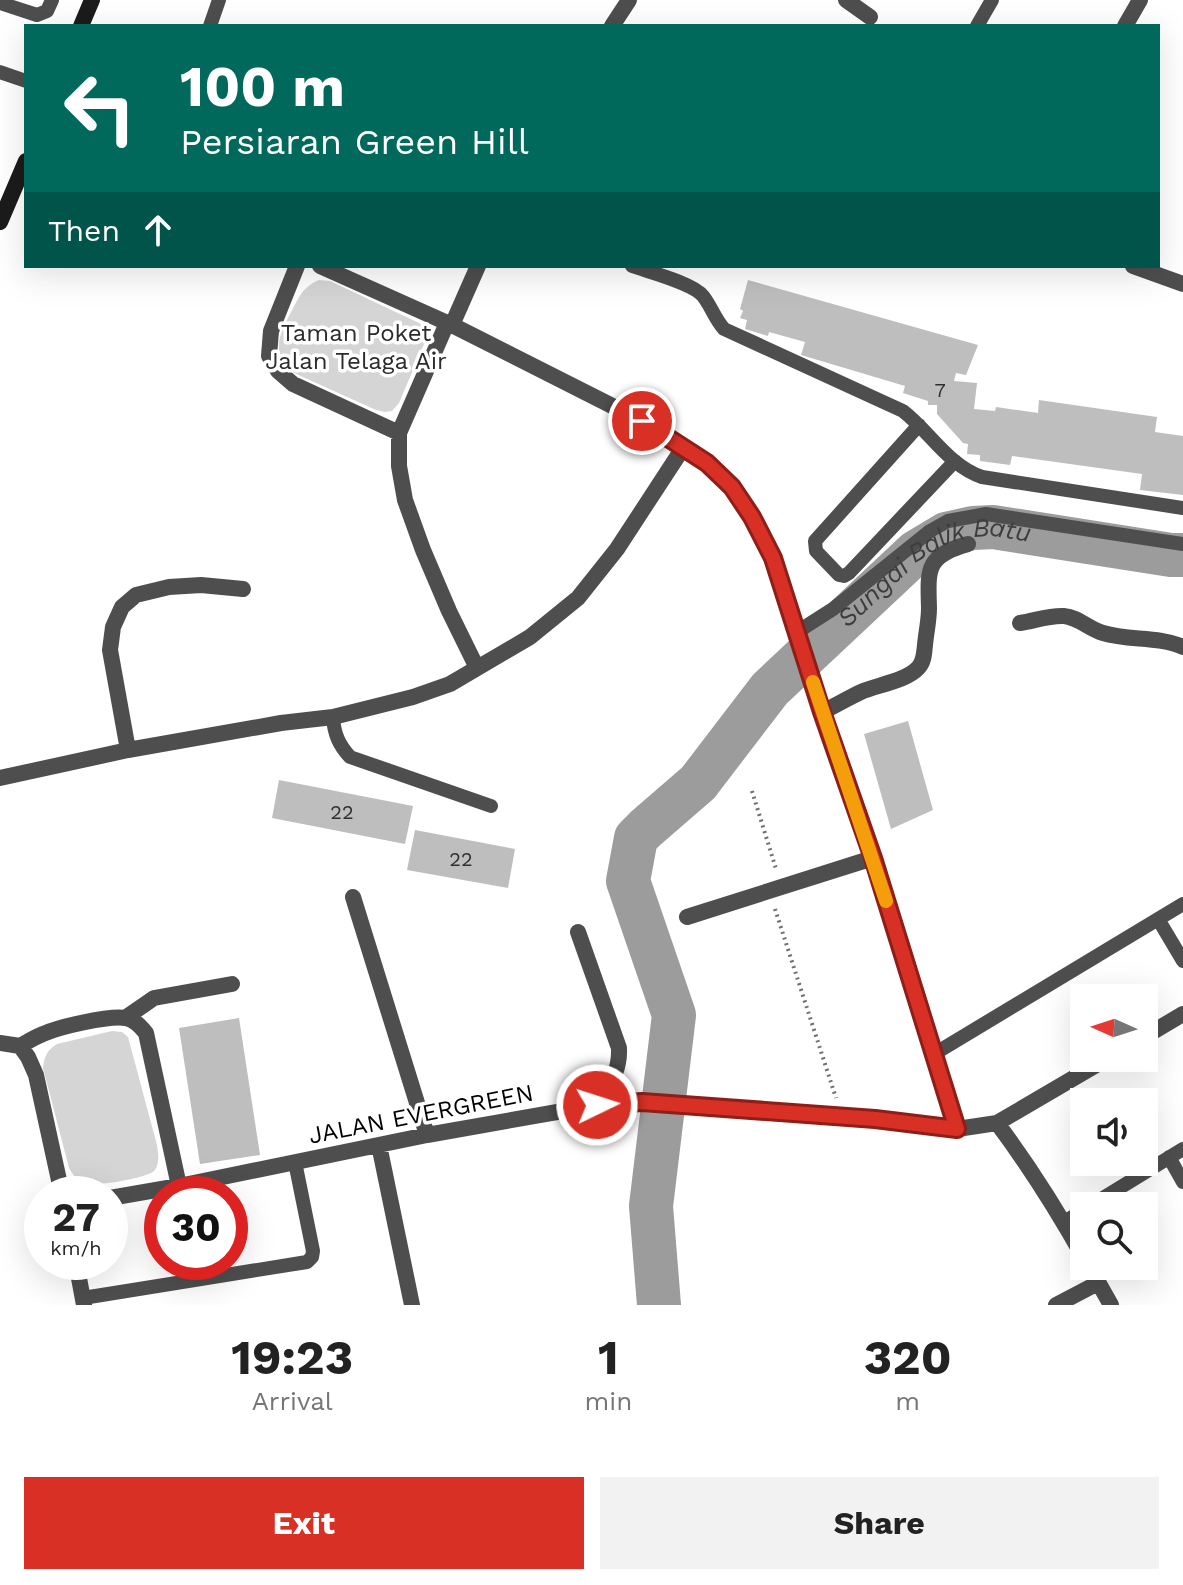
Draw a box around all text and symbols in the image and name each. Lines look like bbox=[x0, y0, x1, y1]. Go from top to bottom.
text: 100 m bbox=[180, 54, 345, 120]
icon: left bbox=[48, 56, 152, 160]
text: Persiaran Green Hill bbox=[180, 121, 529, 163]
icon: ahead bbox=[136, 208, 180, 252]
text: Then bbox=[48, 213, 120, 248]
park label: Taman Poket Jalan Telaga Air bbox=[265, 319, 447, 375]
house number: 7 bbox=[934, 378, 946, 402]
pin bbox=[608, 387, 676, 455]
icon: arrive bbox=[620, 399, 664, 443]
water label: Sungai Balik Batu bbox=[831, 512, 1033, 633]
house number: 22 bbox=[330, 800, 354, 824]
house number: 22 bbox=[449, 847, 473, 871]
north arrow bbox=[1070, 984, 1158, 1072]
map controls bbox=[1070, 984, 1158, 1280]
position arrow bbox=[555, 1063, 639, 1147]
street label: JALAN EVERGREEN bbox=[306, 1078, 536, 1150]
button: sound bbox=[1070, 1088, 1158, 1176]
speed limit sign: 30 bbox=[144, 1176, 248, 1280]
button: search bbox=[1070, 1192, 1158, 1280]
text: 27 bbox=[52, 1194, 100, 1241]
text: km/h bbox=[50, 1236, 102, 1260]
text: 19:23 bbox=[231, 1329, 353, 1386]
text: 1 bbox=[598, 1329, 619, 1386]
text: 320 bbox=[864, 1329, 952, 1386]
text: Arrival bbox=[252, 1386, 333, 1416]
text: min bbox=[585, 1386, 632, 1416]
text: m bbox=[895, 1386, 920, 1416]
button: Exit bbox=[24, 1477, 584, 1569]
button: Share bbox=[600, 1477, 1159, 1569]

